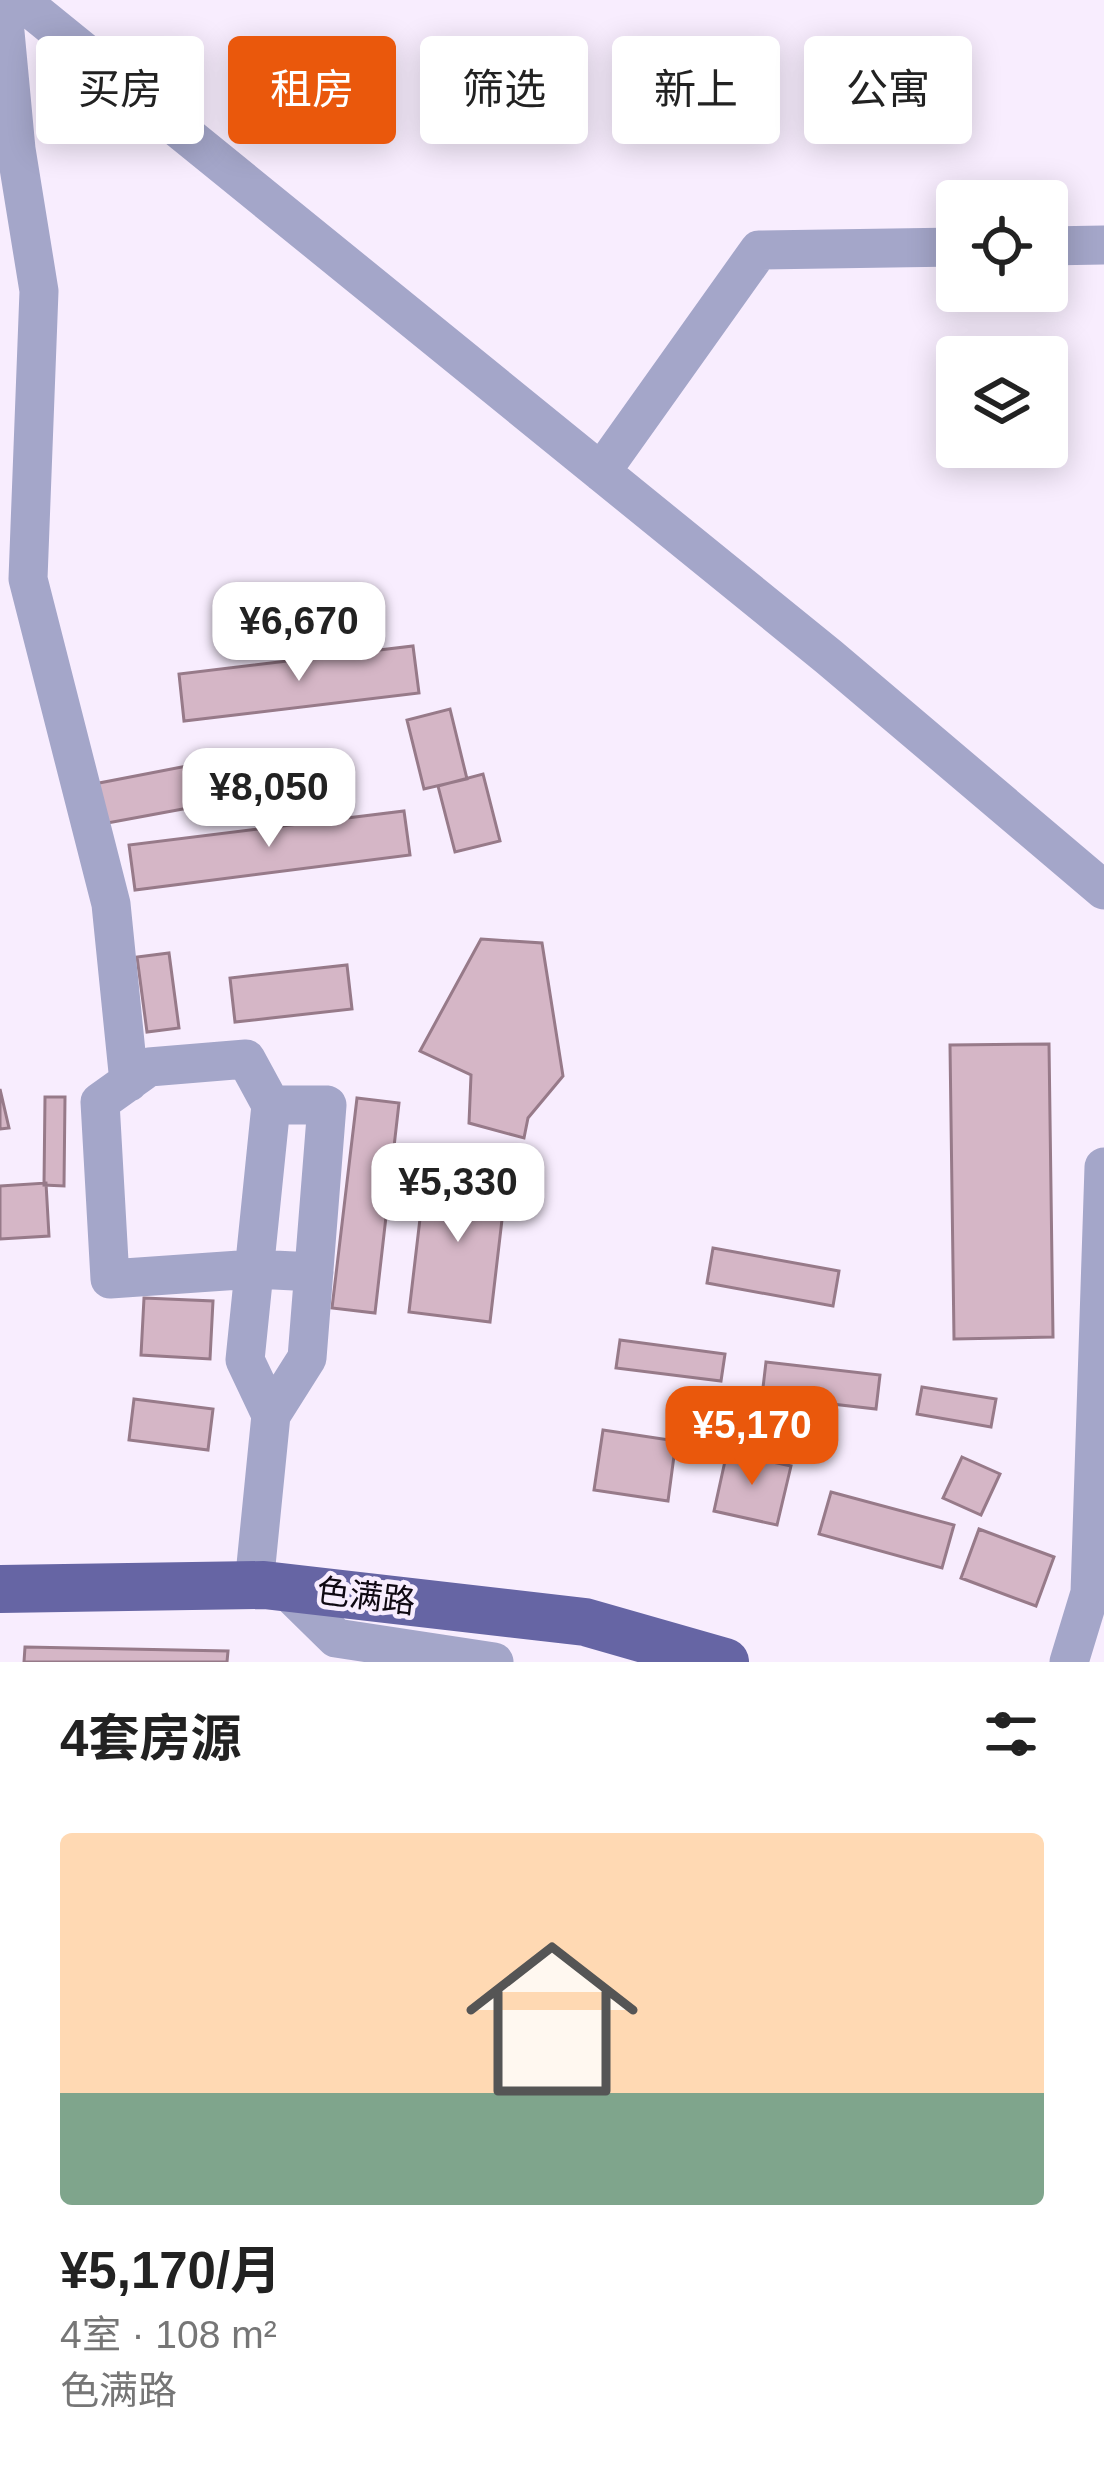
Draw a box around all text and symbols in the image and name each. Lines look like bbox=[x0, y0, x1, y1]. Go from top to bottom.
chip: 买房 bbox=[36, 36, 204, 144]
chip: 租房 bbox=[228, 36, 396, 144]
chip: 筛选 bbox=[420, 36, 588, 144]
chip: 新上 bbox=[612, 36, 780, 144]
chip: 公寓 bbox=[804, 36, 972, 144]
map controls bbox=[936, 180, 1068, 468]
button: locate bbox=[936, 180, 1068, 312]
button: layers bbox=[936, 336, 1068, 468]
pin: ¥6,670 bbox=[201, 582, 397, 684]
text: ¥6,670 bbox=[239, 599, 359, 642]
pin: ¥8,050 bbox=[171, 748, 367, 850]
text: ¥8,050 bbox=[209, 765, 329, 808]
pin: ¥5,330 bbox=[360, 1143, 556, 1245]
text: ¥5,330 bbox=[398, 1160, 518, 1203]
pin: ¥5,170 bbox=[654, 1386, 850, 1488]
text: ¥5,170 bbox=[692, 1403, 812, 1446]
street label: 色满路 bbox=[315, 1572, 417, 1620]
icon: filters bbox=[978, 1701, 1044, 1767]
text: 4套房源 bbox=[60, 1710, 241, 1767]
icon: home bbox=[444, 1911, 660, 2127]
text: ¥5,170/月 bbox=[60, 2242, 281, 2299]
text: 4室 · 108 m² bbox=[60, 2313, 277, 2356]
text: 色满路 bbox=[60, 2369, 177, 2412]

